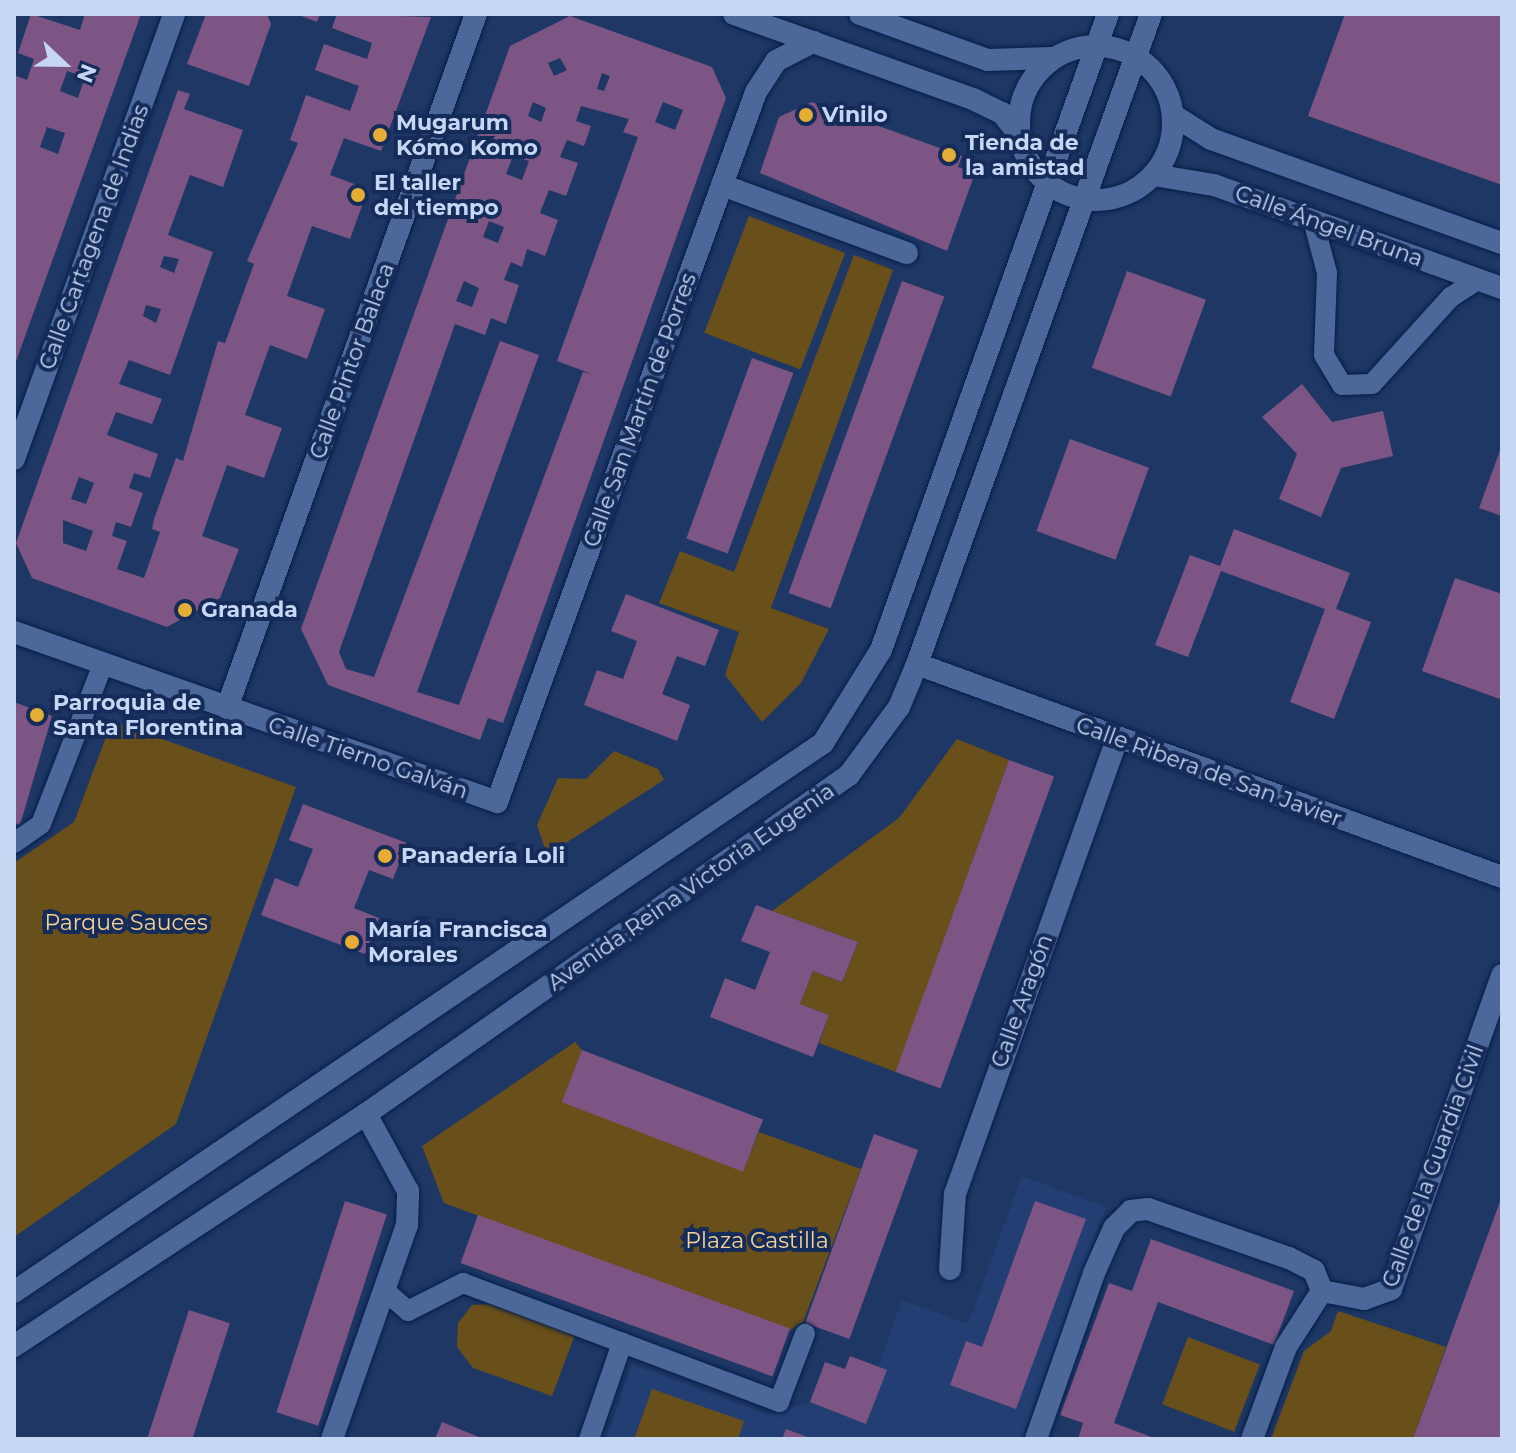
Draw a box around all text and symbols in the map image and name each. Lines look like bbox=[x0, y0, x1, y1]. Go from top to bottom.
north arrow bbox=[24, 24, 104, 104]
text: N bbox=[71, 60, 103, 86]
street label: Calle Cartagena de Indias bbox=[34, 101, 154, 373]
place label: Vinilo bbox=[822, 102, 888, 128]
marker: Vinilo bbox=[797, 106, 815, 124]
place label: Mugarum Kómo Komo bbox=[396, 109, 538, 160]
marker: Mugarum Kómo Komo bbox=[371, 126, 389, 144]
place label: Tienda de la amistad bbox=[965, 129, 1084, 180]
marker: Tienda de la amistad bbox=[940, 146, 958, 164]
place label: El taller del tiempo bbox=[374, 169, 499, 220]
street label: Calle Ángel Bruna bbox=[1231, 180, 1427, 272]
marker: El taller del tiempo bbox=[349, 186, 367, 204]
street label: Calle Pintor Balaca bbox=[304, 259, 400, 463]
street label: Calle San Martín de Porres bbox=[578, 269, 702, 551]
place label: Granada bbox=[201, 597, 298, 623]
marker: Granada bbox=[176, 601, 194, 619]
place label: Parroquia de Santa Florentina bbox=[53, 689, 243, 740]
marker: Parroquia de Santa Florentina bbox=[28, 706, 46, 724]
street label: Calle Tierno Galván bbox=[265, 711, 471, 805]
street label: Calle Ribera de San Javier bbox=[1073, 712, 1345, 832]
street label: Avenida Reina Victoria Eugenia bbox=[543, 778, 839, 996]
place label: Panadería Loli bbox=[401, 843, 565, 869]
marker: Panadería Loli bbox=[376, 847, 394, 865]
park label: Parque Sauces bbox=[44, 910, 208, 936]
place label: María Francisca Morales bbox=[368, 916, 548, 968]
street label: Calle Aragón bbox=[986, 931, 1058, 1071]
marker: María Francisca Morales bbox=[343, 933, 361, 951]
street label: Calle de la Guardia Civil bbox=[1377, 1041, 1489, 1291]
park label: Plaza Castilla bbox=[685, 1228, 829, 1254]

